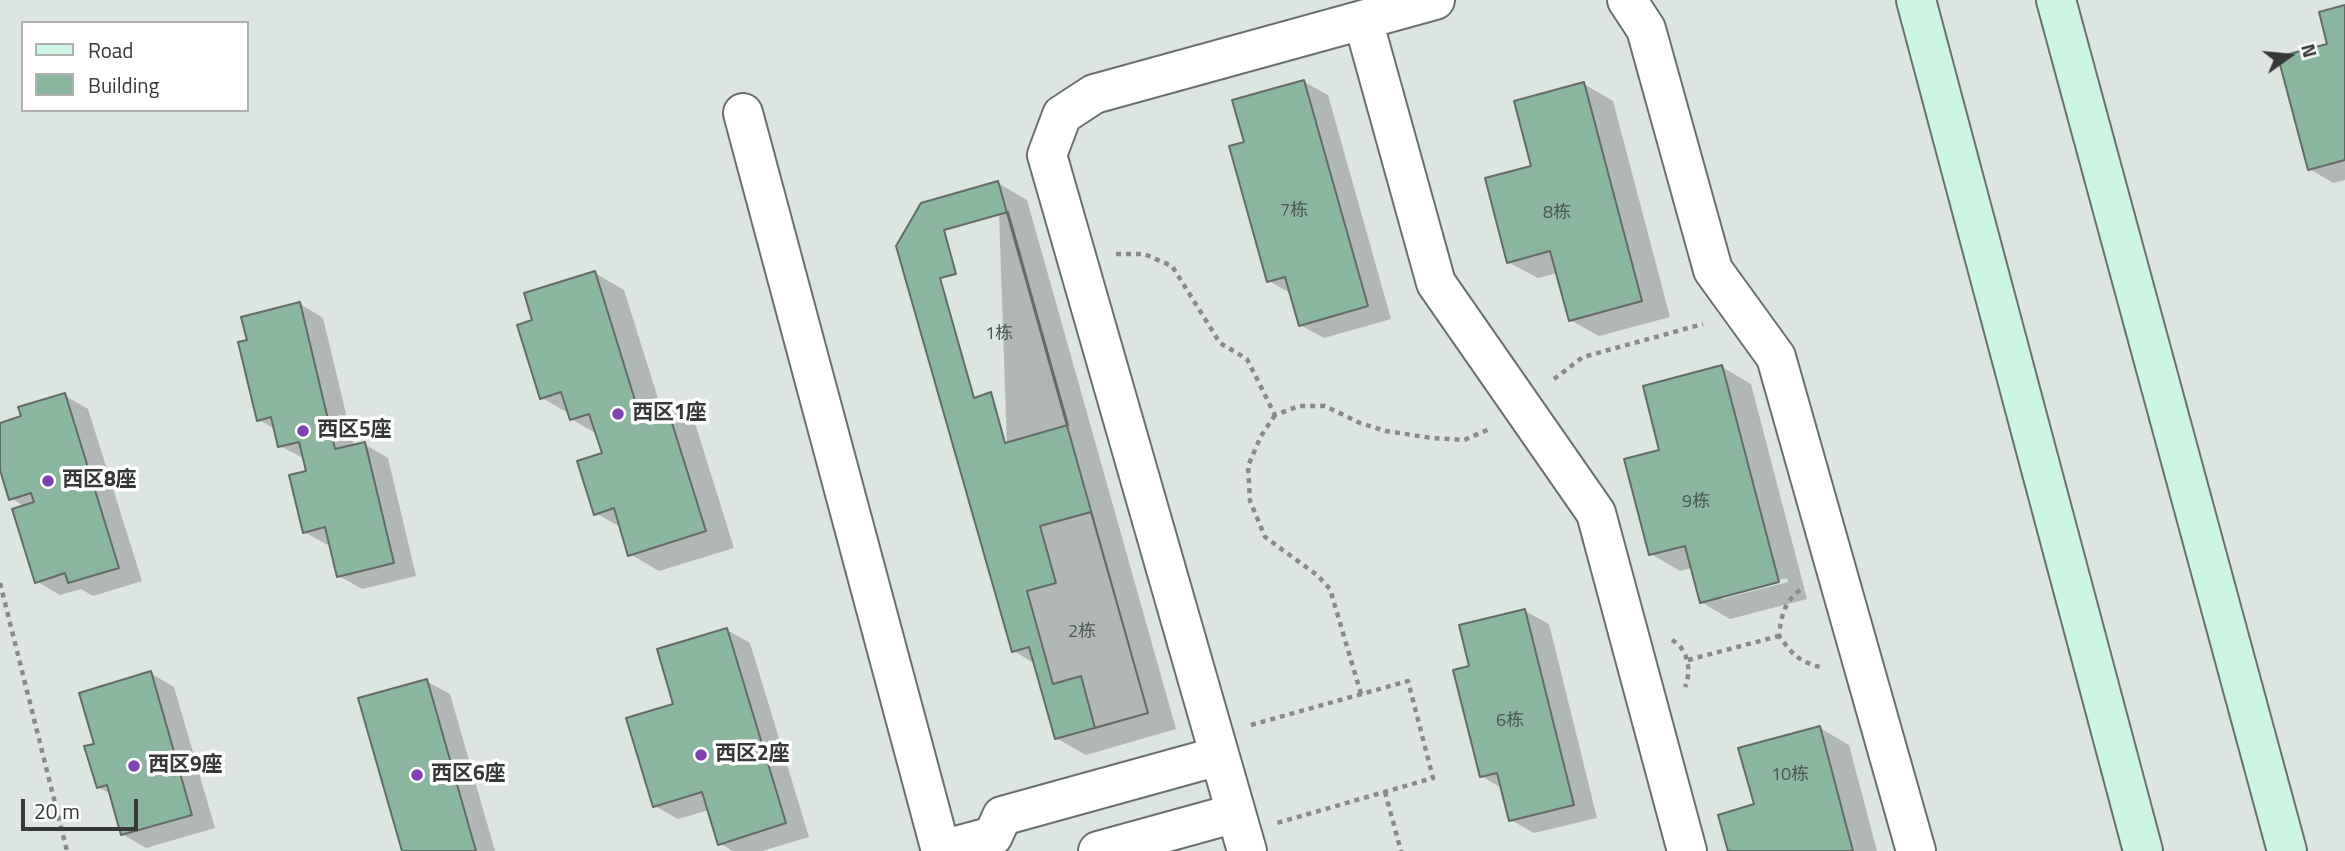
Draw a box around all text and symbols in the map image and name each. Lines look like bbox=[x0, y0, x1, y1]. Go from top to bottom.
legend bbox=[21, 21, 248, 112]
north arrow bbox=[2254, 21, 2324, 91]
text: Road bbox=[88, 34, 133, 66]
text: N bbox=[2294, 40, 2325, 61]
text: Building bbox=[88, 69, 159, 101]
house number: 7栋 bbox=[1280, 201, 1308, 223]
house number: 8栋 bbox=[1543, 203, 1571, 225]
house number: 1栋 bbox=[985, 324, 1013, 346]
place label: 西区1座 bbox=[632, 401, 707, 427]
marker: 西区1座 bbox=[610, 406, 626, 422]
place label: 西区5座 bbox=[317, 418, 392, 444]
marker: 西区5座 bbox=[295, 423, 311, 439]
place label: 西区8座 bbox=[62, 468, 137, 494]
marker: 西区8座 bbox=[40, 473, 56, 489]
house number: 9栋 bbox=[1682, 492, 1710, 514]
house number: 2栋 bbox=[1068, 622, 1096, 644]
house number: 6栋 bbox=[1496, 711, 1524, 733]
place label: 西区2座 bbox=[715, 742, 790, 768]
marker: 西区2座 bbox=[693, 747, 709, 763]
place label: 西区9座 bbox=[148, 753, 223, 779]
marker: 西区9座 bbox=[126, 758, 142, 774]
place label: 西区6座 bbox=[431, 762, 506, 788]
house number: 10栋 bbox=[1771, 765, 1809, 787]
marker: 西区6座 bbox=[409, 767, 425, 783]
scale bar bbox=[24, 784, 142, 828]
text: 20 m bbox=[34, 795, 80, 827]

